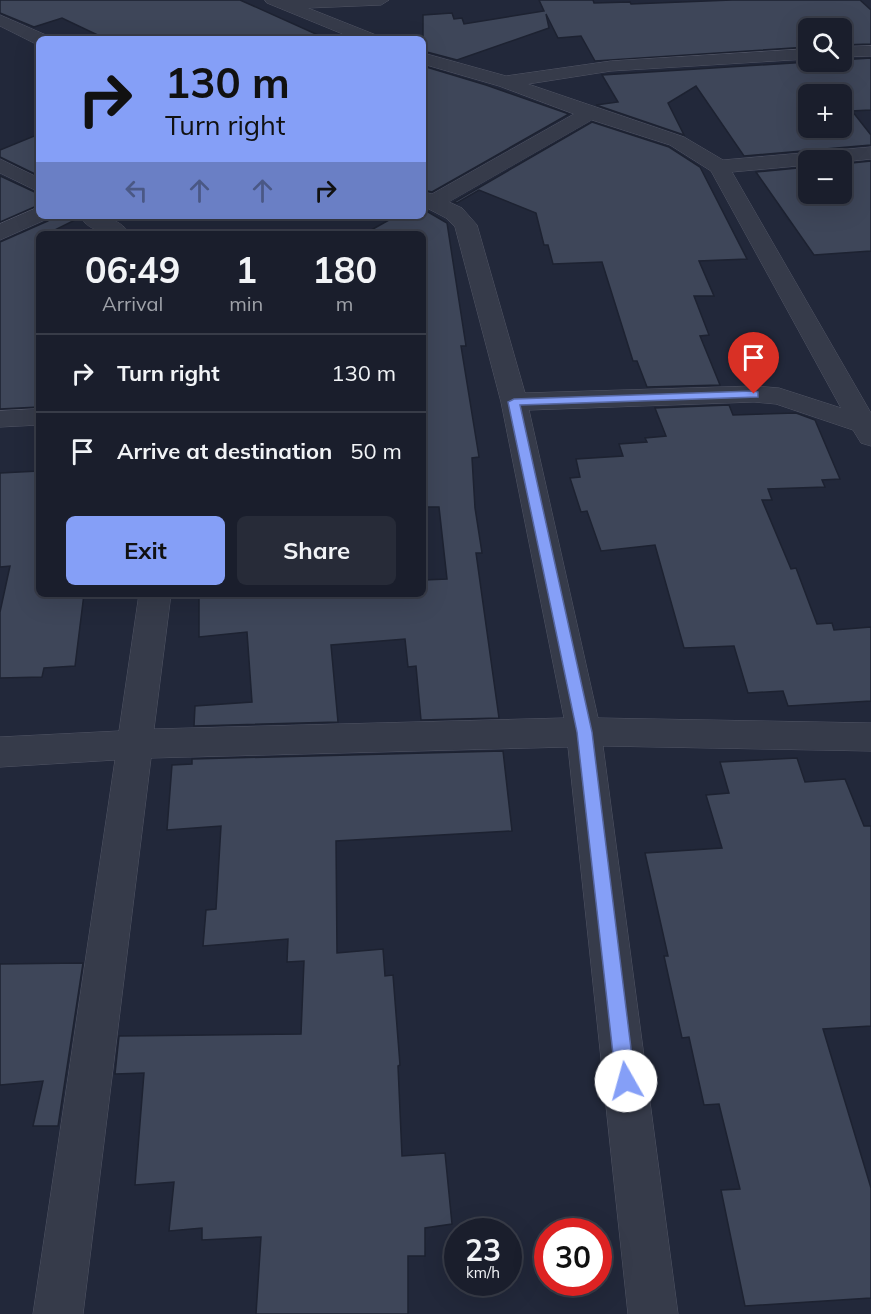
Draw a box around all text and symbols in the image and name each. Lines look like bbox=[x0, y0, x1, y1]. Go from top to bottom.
map controls bbox=[798, 18, 852, 204]
button: search bbox=[798, 18, 852, 72]
text: 130 m bbox=[165, 56, 290, 109]
icon: right bbox=[66, 60, 144, 138]
button: + bbox=[798, 84, 852, 138]
text: Turn right bbox=[165, 108, 285, 142]
button: − bbox=[798, 150, 852, 204]
icon: left bbox=[120, 174, 153, 207]
icon: ahead bbox=[183, 174, 216, 207]
icon: ahead bbox=[246, 174, 279, 207]
icon: right bbox=[309, 174, 342, 207]
text: 06:49 bbox=[85, 247, 180, 292]
text: 1 bbox=[235, 247, 257, 292]
text: 180 bbox=[312, 247, 377, 292]
text: Arrival bbox=[102, 291, 163, 316]
text: min bbox=[229, 291, 263, 316]
text: m bbox=[336, 291, 353, 316]
pin bbox=[728, 332, 779, 394]
icon: arrive bbox=[737, 341, 770, 374]
icon: right bbox=[66, 357, 99, 390]
text: Turn right bbox=[117, 359, 220, 387]
text: 130 m bbox=[331, 359, 396, 387]
icon: arrive bbox=[66, 435, 99, 468]
text: Arrive at destination bbox=[117, 437, 332, 465]
text: 50 m bbox=[350, 437, 402, 465]
button: Exit bbox=[66, 516, 225, 585]
button: Share bbox=[237, 516, 396, 585]
position arrow bbox=[594, 1049, 658, 1113]
speed limit sign: 30 bbox=[534, 1218, 612, 1296]
text: 23 bbox=[465, 1231, 501, 1269]
text: km/h bbox=[466, 1263, 500, 1282]

